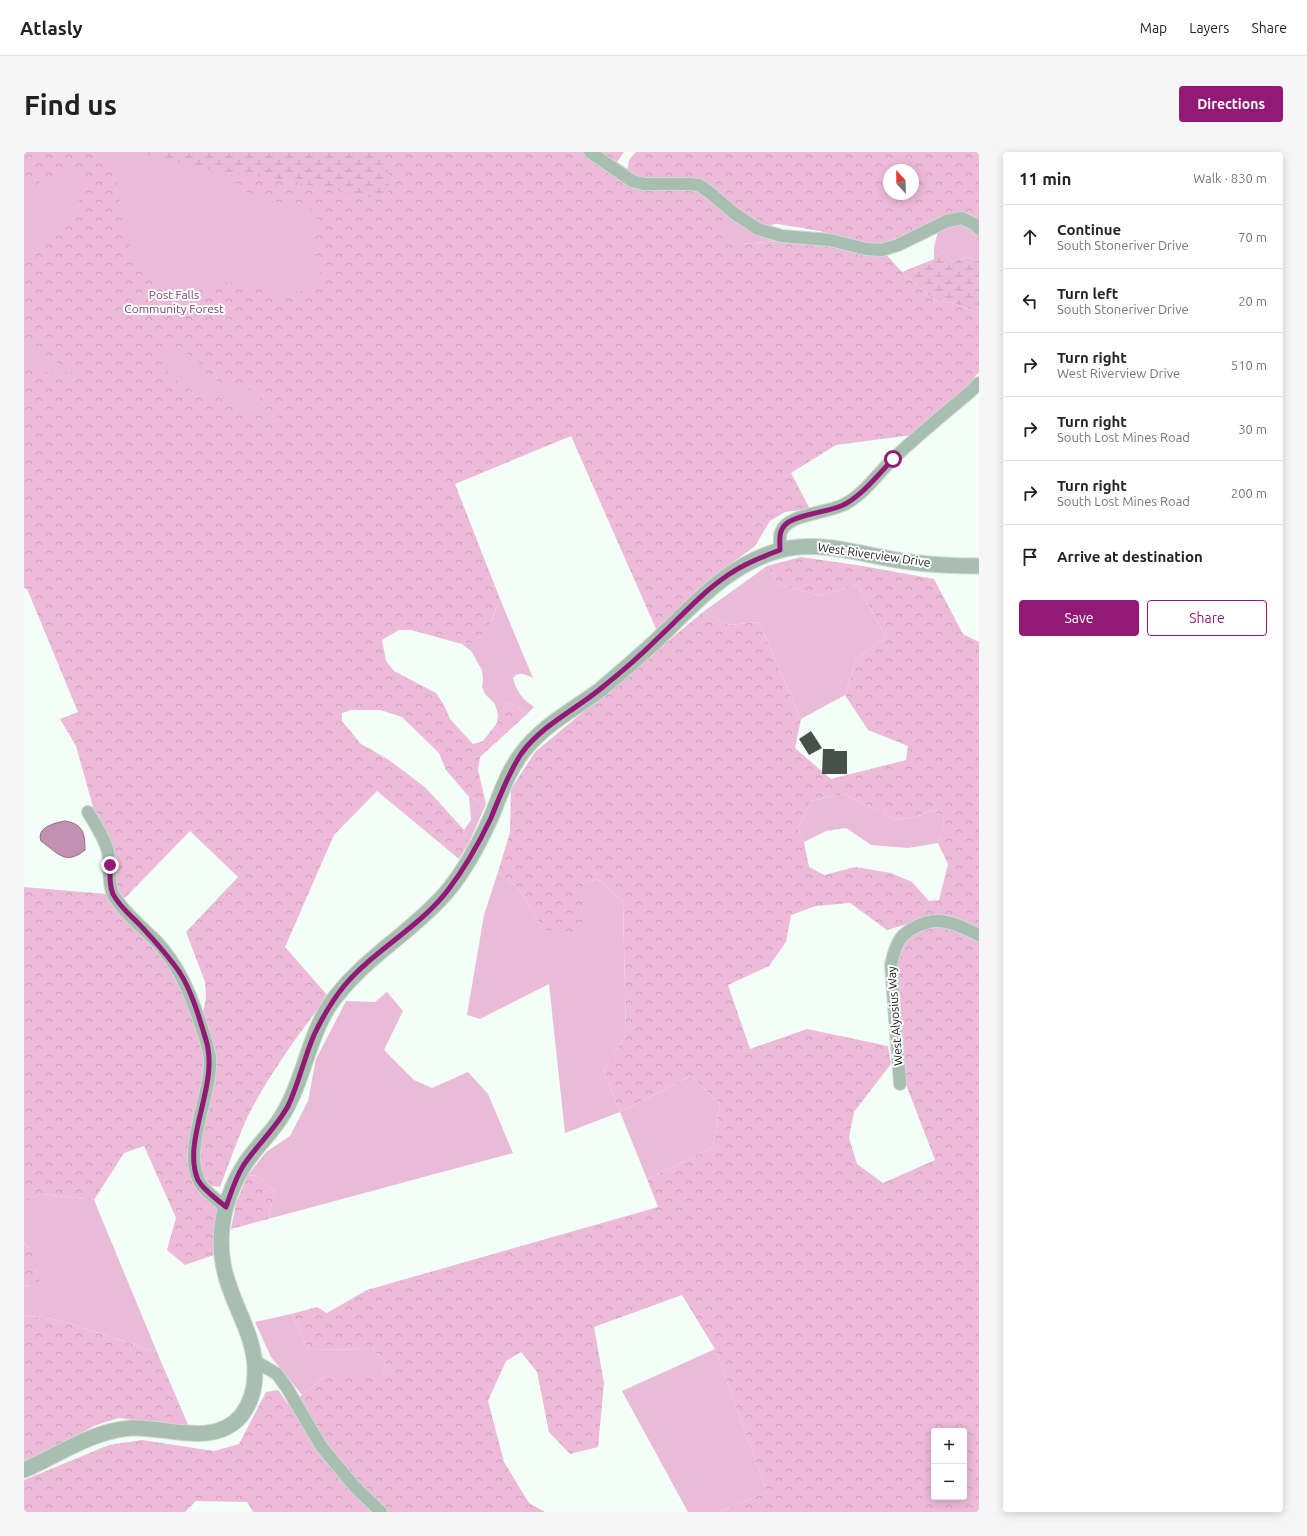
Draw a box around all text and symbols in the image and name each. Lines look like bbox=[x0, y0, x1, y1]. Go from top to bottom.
text: Atlasly bbox=[20, 17, 83, 39]
text: Map bbox=[1140, 20, 1167, 36]
text: Layers bbox=[1189, 20, 1229, 36]
text: Share bbox=[1251, 20, 1287, 36]
button: Directions bbox=[1179, 86, 1283, 122]
text: Find us bbox=[24, 89, 117, 120]
north arrow bbox=[883, 164, 919, 200]
text: 11 min bbox=[1019, 169, 1072, 188]
text: Walk · 830 m bbox=[1193, 171, 1267, 185]
text: Continue bbox=[1057, 221, 1121, 238]
icon: ahead bbox=[1019, 226, 1041, 248]
text: 70 m bbox=[1238, 230, 1267, 244]
text: South Stoneriver Drive bbox=[1057, 238, 1189, 252]
text: Turn left bbox=[1057, 285, 1118, 302]
park label: Post Falls Community Forest bbox=[124, 288, 224, 315]
icon: left bbox=[1019, 290, 1041, 312]
text: 20 m bbox=[1238, 294, 1267, 308]
text: South Stoneriver Drive bbox=[1057, 302, 1189, 316]
text: Turn right bbox=[1057, 349, 1127, 366]
icon: right bbox=[1019, 354, 1041, 376]
text: 510 m bbox=[1231, 358, 1267, 372]
text: West Riverview Drive bbox=[1057, 366, 1180, 380]
text: Turn right bbox=[1057, 413, 1127, 430]
icon: right bbox=[1019, 418, 1041, 440]
text: 30 m bbox=[1238, 422, 1267, 436]
text: South Lost Mines Road bbox=[1057, 430, 1190, 444]
route start bbox=[884, 450, 902, 468]
text: Turn right bbox=[1057, 477, 1127, 494]
icon: right bbox=[1019, 482, 1041, 504]
text: 200 m bbox=[1231, 486, 1267, 500]
text: South Lost Mines Road bbox=[1057, 494, 1190, 508]
street label: West Riverview Drive bbox=[817, 540, 931, 569]
icon: arrive bbox=[1019, 546, 1041, 568]
text: Arrive at destination bbox=[1057, 548, 1203, 565]
button: Save bbox=[1019, 600, 1139, 636]
button: Share bbox=[1147, 600, 1267, 636]
route end bbox=[101, 856, 119, 874]
street label: West Alyosius Way bbox=[885, 966, 904, 1066]
map controls bbox=[931, 1428, 967, 1500]
button: + bbox=[931, 1428, 967, 1464]
button: − bbox=[931, 1464, 967, 1500]

